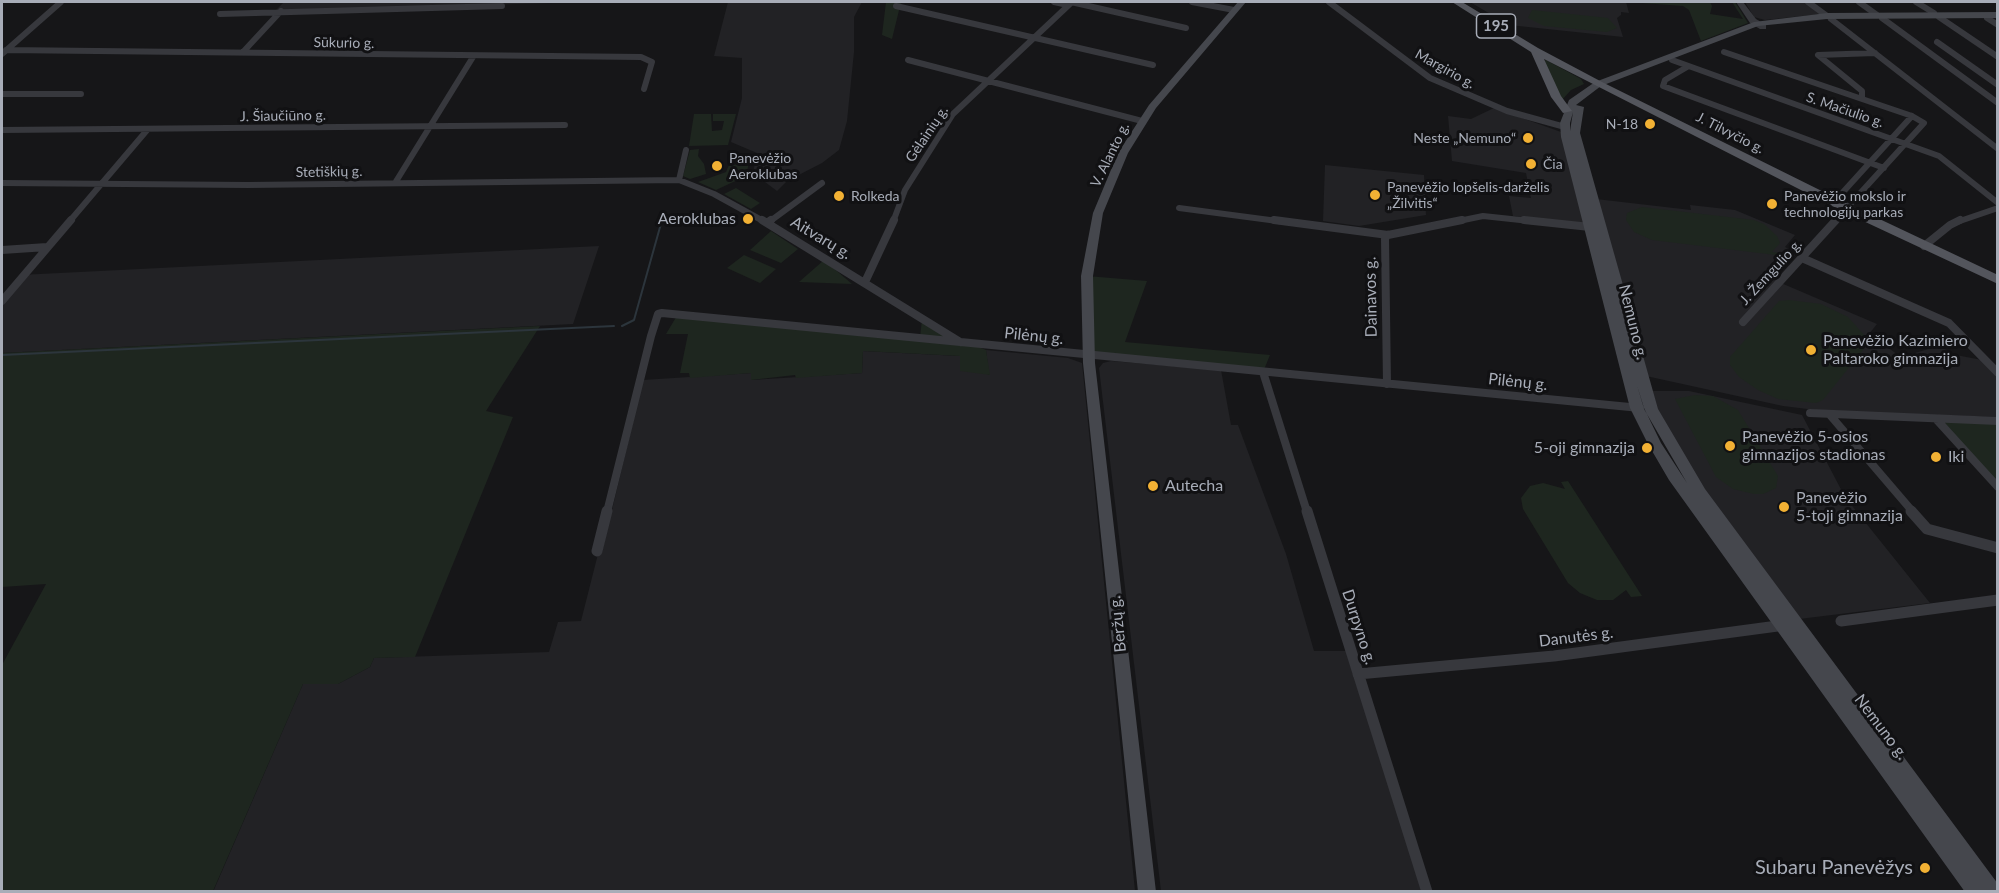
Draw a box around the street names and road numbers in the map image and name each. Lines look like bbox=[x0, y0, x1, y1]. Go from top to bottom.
road number: 195 bbox=[1476, 14, 1516, 38]
street label: Sūkurio g. bbox=[313, 34, 375, 52]
street label: Margirio g. bbox=[1412, 46, 1478, 92]
street label: S. Mačiulio g. bbox=[1804, 89, 1886, 131]
street label: Gėlainių g. bbox=[902, 103, 952, 165]
street label: J. Šiaučiūno g. bbox=[240, 107, 326, 125]
street label: J. Tilvyčio g. bbox=[1693, 109, 1767, 157]
street label: V. Alanto g. bbox=[1087, 120, 1133, 190]
street label: Stetiškių g. bbox=[295, 163, 363, 181]
street label: Aitvarų g. bbox=[787, 212, 855, 264]
street label: J. Žemgulio g. bbox=[1736, 236, 1806, 308]
street label: Dainavos g. bbox=[1361, 256, 1381, 338]
street label: Nemuno g. bbox=[1614, 282, 1652, 362]
street label: Pilėnų g. bbox=[1003, 323, 1065, 349]
street label: Pilėnų g. bbox=[1487, 369, 1549, 395]
street label: Durpyno g. bbox=[1338, 587, 1380, 667]
street label: Beržų g. bbox=[1105, 595, 1131, 653]
street label: Danutės g. bbox=[1538, 623, 1614, 651]
street label: Nemuno g. bbox=[1850, 691, 1912, 763]

